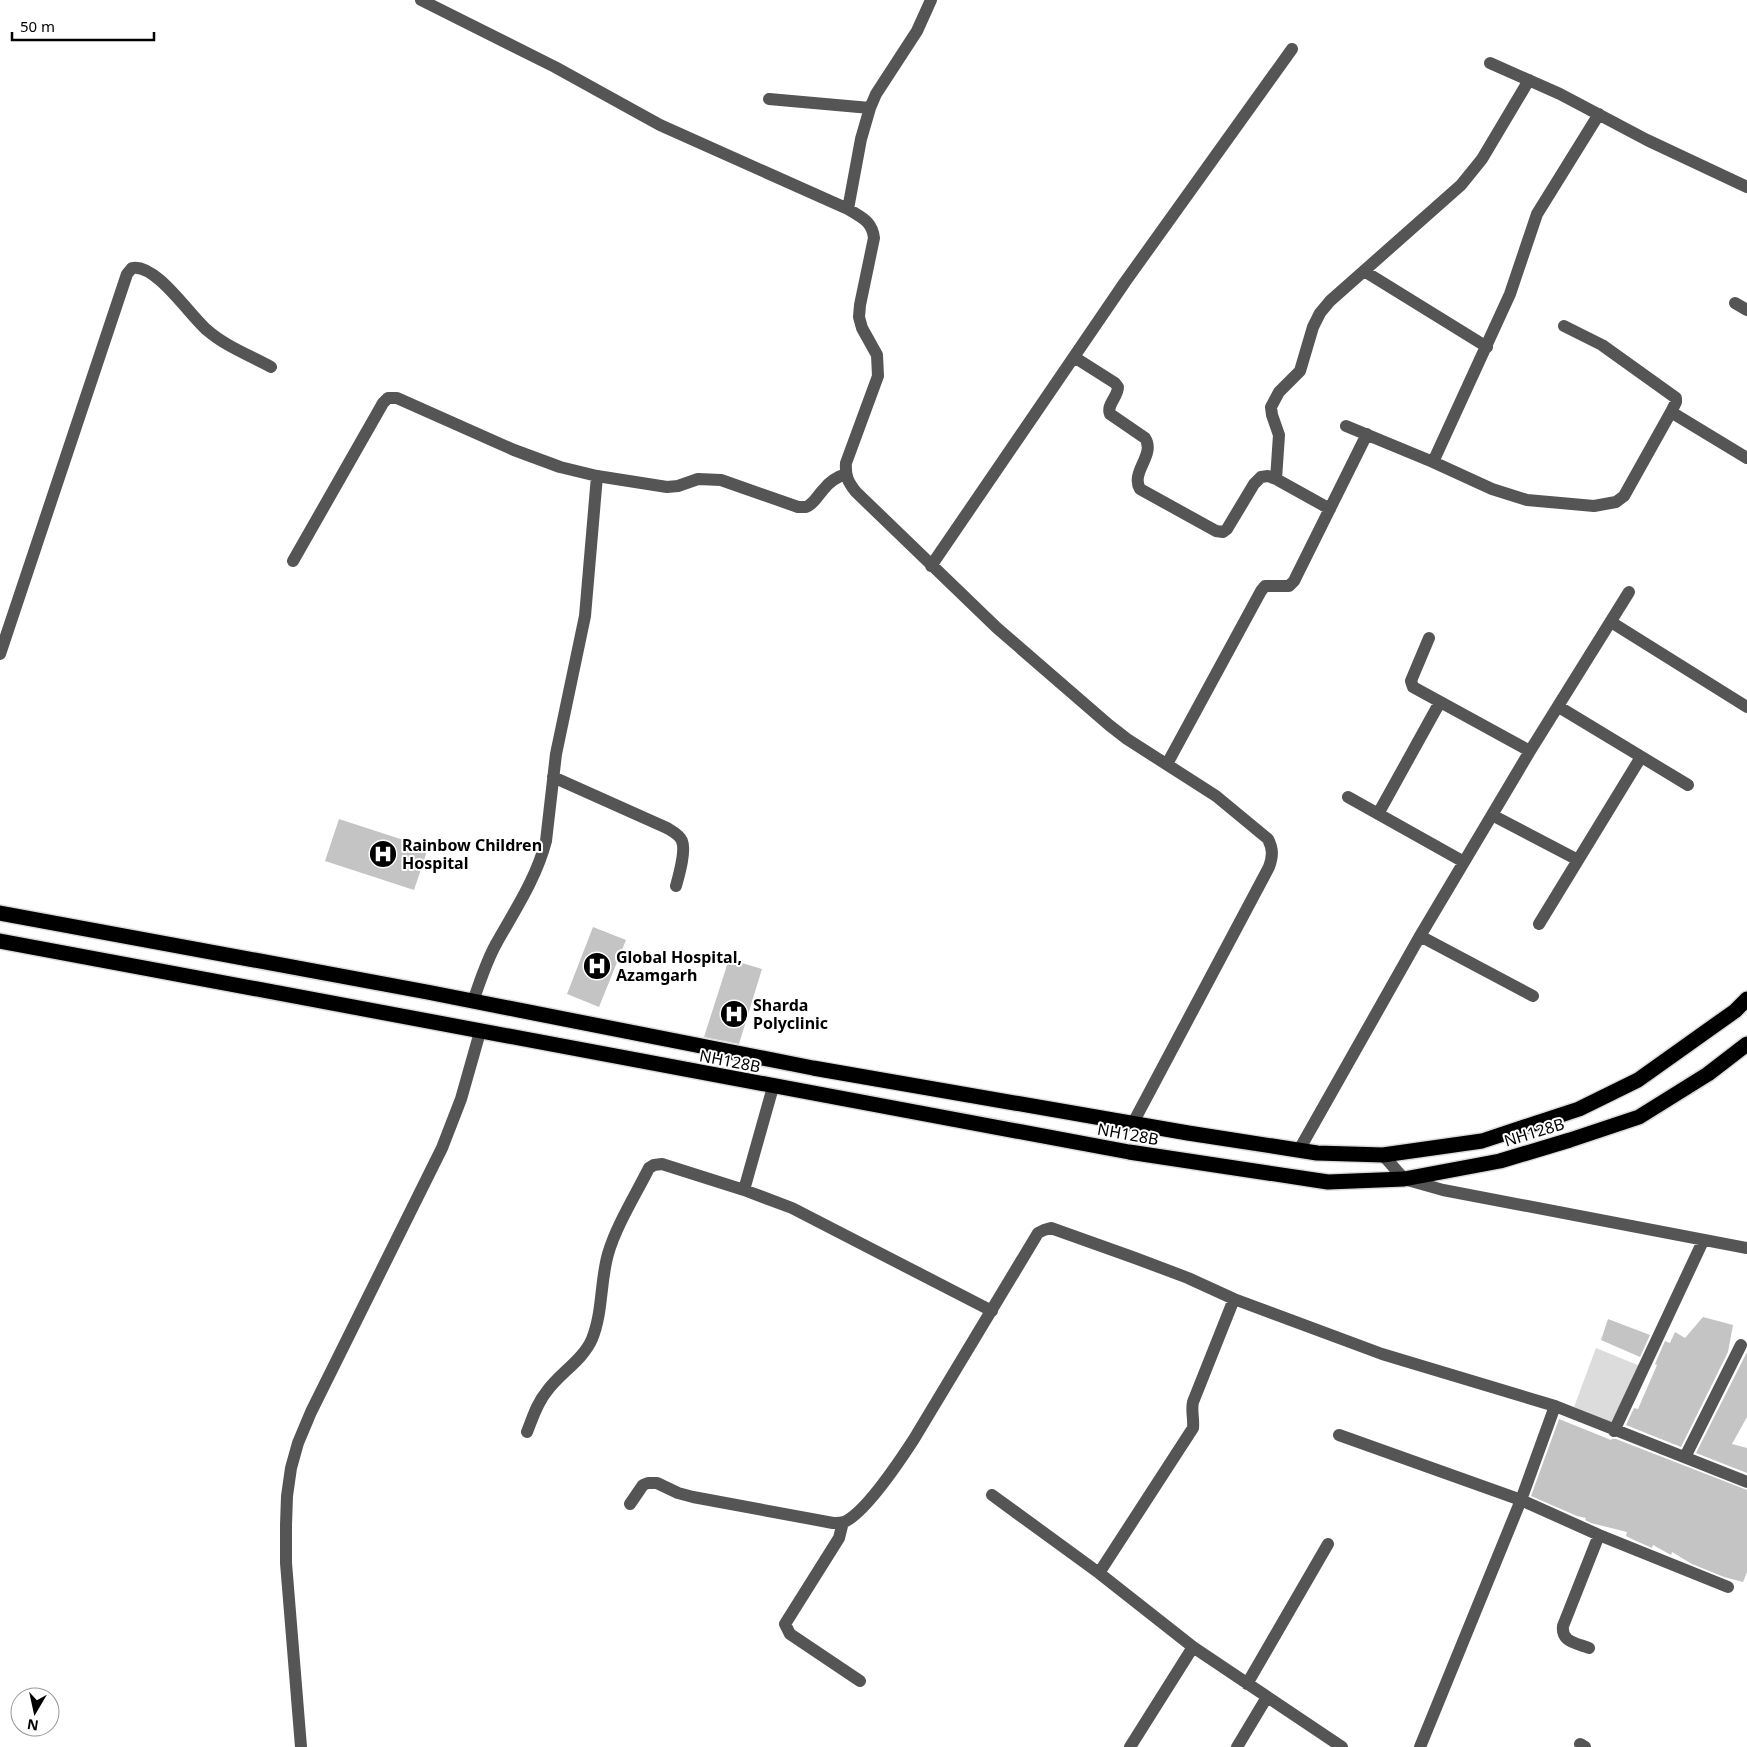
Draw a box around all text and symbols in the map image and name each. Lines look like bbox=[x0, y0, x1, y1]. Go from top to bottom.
scale bar bbox=[12, 10, 155, 42]
text: 50 m bbox=[20, 16, 55, 36]
place label: Rainbow Children Hospital bbox=[402, 834, 542, 874]
hospital icon: Rainbow Children Hospital bbox=[368, 839, 398, 869]
place label: Global Hospital, Azamgarh bbox=[616, 946, 742, 986]
hospital icon: Global Hospital, Azamgarh bbox=[582, 951, 612, 981]
place label: Sharda Polyclinic bbox=[753, 994, 828, 1034]
hospital icon: Sharda Polyclinic bbox=[719, 999, 749, 1029]
street label: NH128B bbox=[698, 1044, 762, 1078]
street label: NH128B bbox=[1501, 1112, 1567, 1152]
street label: NH128B bbox=[1096, 1118, 1160, 1150]
north arrow bbox=[10, 1687, 60, 1737]
text: N bbox=[26, 1715, 40, 1736]

